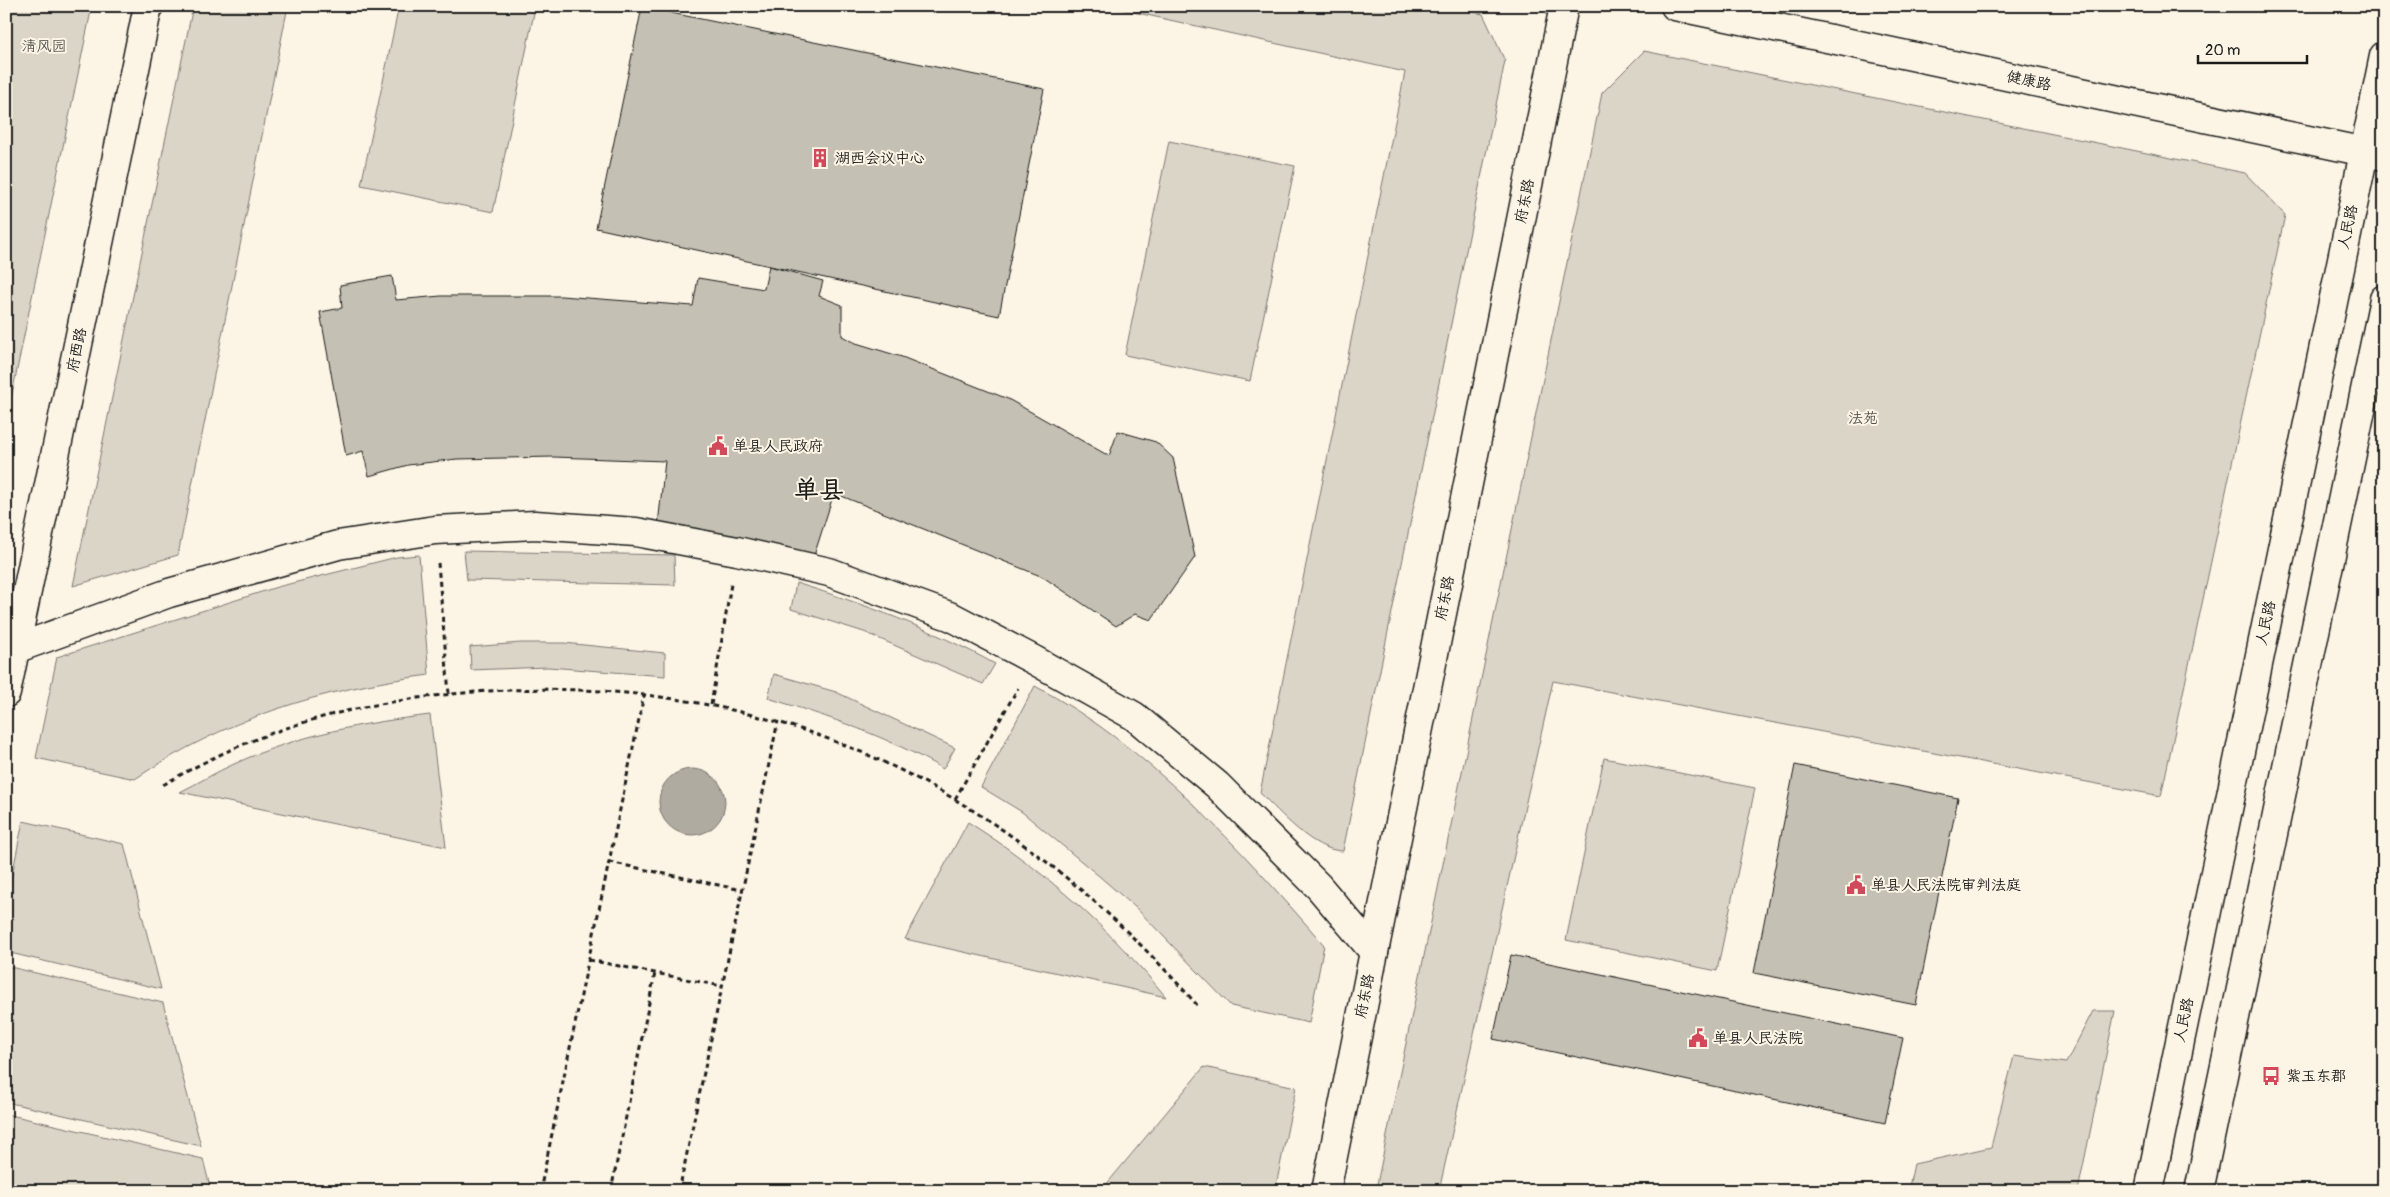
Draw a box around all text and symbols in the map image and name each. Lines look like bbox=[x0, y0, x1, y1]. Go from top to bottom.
scale bar bbox=[2198, 32, 2306, 64]
park label: 清风园 bbox=[21, 37, 67, 56]
text: 20 m bbox=[2205, 41, 2240, 60]
street label: 健康路 bbox=[2005, 67, 2053, 95]
building icon: 湖西会议中心 bbox=[809, 147, 831, 169]
place label: 湖西会议中心 bbox=[835, 149, 925, 168]
street label: 府东路 bbox=[1511, 177, 1539, 225]
street label: 人民路 bbox=[2334, 203, 2362, 251]
street label: 府西路 bbox=[63, 326, 91, 374]
park label: 法苑 bbox=[1848, 409, 1878, 428]
public building icon: 单县人民政府 bbox=[707, 435, 729, 457]
place label: 单县人民政府 bbox=[733, 437, 823, 456]
district label: 单县 bbox=[794, 475, 844, 506]
street label: 府东路 bbox=[1431, 574, 1459, 622]
street label: 人民路 bbox=[2252, 599, 2280, 647]
public building icon: 单县人民法院审判法庭 bbox=[1845, 874, 1867, 896]
place label: 单县人民法院审判法庭 bbox=[1871, 876, 2021, 895]
street label: 府东路 bbox=[1351, 972, 1379, 1020]
street label: 人民路 bbox=[2170, 996, 2198, 1044]
public building icon: 单县人民法院 bbox=[1687, 1027, 1709, 1049]
place label: 单县人民法院 bbox=[1713, 1029, 1803, 1048]
bus stop icon: 紫玉东郡 bbox=[2260, 1065, 2282, 1087]
place label: 紫玉东郡 bbox=[2286, 1067, 2346, 1086]

